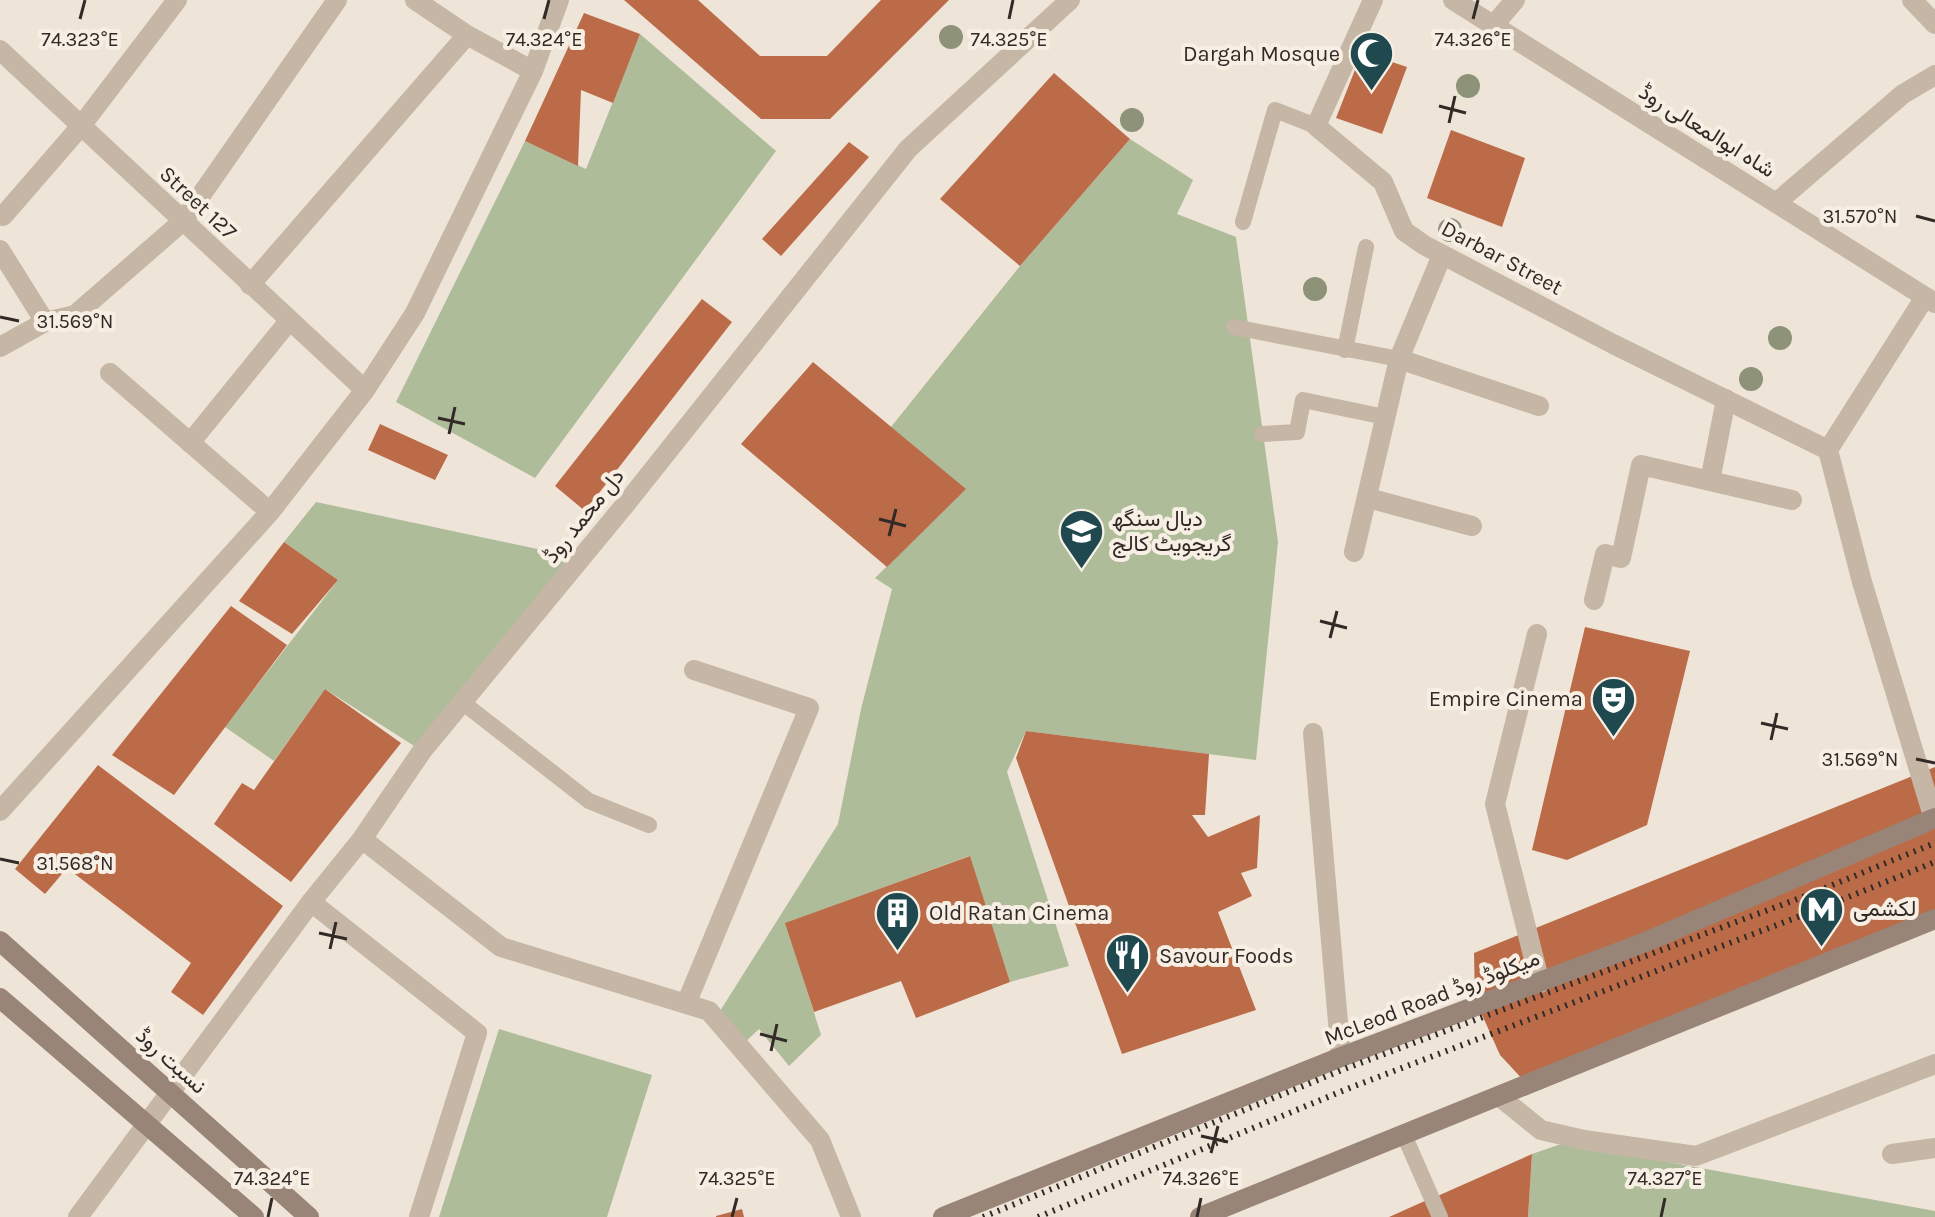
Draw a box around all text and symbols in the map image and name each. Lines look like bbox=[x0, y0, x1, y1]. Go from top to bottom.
text: 74.323°E bbox=[41, 28, 119, 51]
text: 74.324°E bbox=[506, 28, 582, 51]
text: 74.325°E bbox=[971, 28, 1047, 51]
text: 74.326°E bbox=[1434, 28, 1512, 51]
mosque icon: Dargah Mosque bbox=[1347, 30, 1395, 93]
place label: Dargah Mosque bbox=[1183, 41, 1340, 67]
street label: شاہ ابوالمعالی روڈ bbox=[1634, 79, 1780, 183]
street label: Street 127 bbox=[154, 161, 242, 245]
text: 31.570°N bbox=[1822, 205, 1898, 228]
street label: Darbar Street bbox=[1437, 215, 1567, 301]
text: 31.569°N bbox=[37, 310, 113, 333]
street label: دل محمد روڈ bbox=[538, 464, 630, 568]
place label: دیال سنگھ گریجویٹ کالج bbox=[1112, 506, 1232, 558]
school or university icon: دیال سنگھ گریجویٹ کالج bbox=[1057, 508, 1105, 571]
theatre icon: Empire Cinema bbox=[1590, 675, 1638, 738]
place label: Empire Cinema bbox=[1429, 686, 1583, 712]
text: 31.569°N bbox=[1822, 748, 1898, 771]
text: 31.568°N bbox=[36, 852, 114, 875]
metro station icon: لکشمی bbox=[1798, 885, 1846, 948]
building icon: Old Ratan Cinema bbox=[874, 889, 922, 952]
place label: لکشمی bbox=[1853, 896, 1916, 922]
place label: Old Ratan Cinema bbox=[929, 900, 1109, 926]
restaurant icon: Savour Foods bbox=[1104, 932, 1152, 995]
place label: Savour Foods bbox=[1159, 943, 1294, 969]
street label: McLeod Road میکلوڈ روڈ bbox=[1321, 945, 1543, 1051]
street label: نسبت روڈ bbox=[130, 1023, 212, 1099]
text: 74.324°E bbox=[234, 1167, 310, 1190]
text: 74.325°E bbox=[699, 1167, 775, 1190]
text: 74.326°E bbox=[1162, 1167, 1240, 1190]
text: 74.327°E bbox=[1628, 1167, 1702, 1190]

